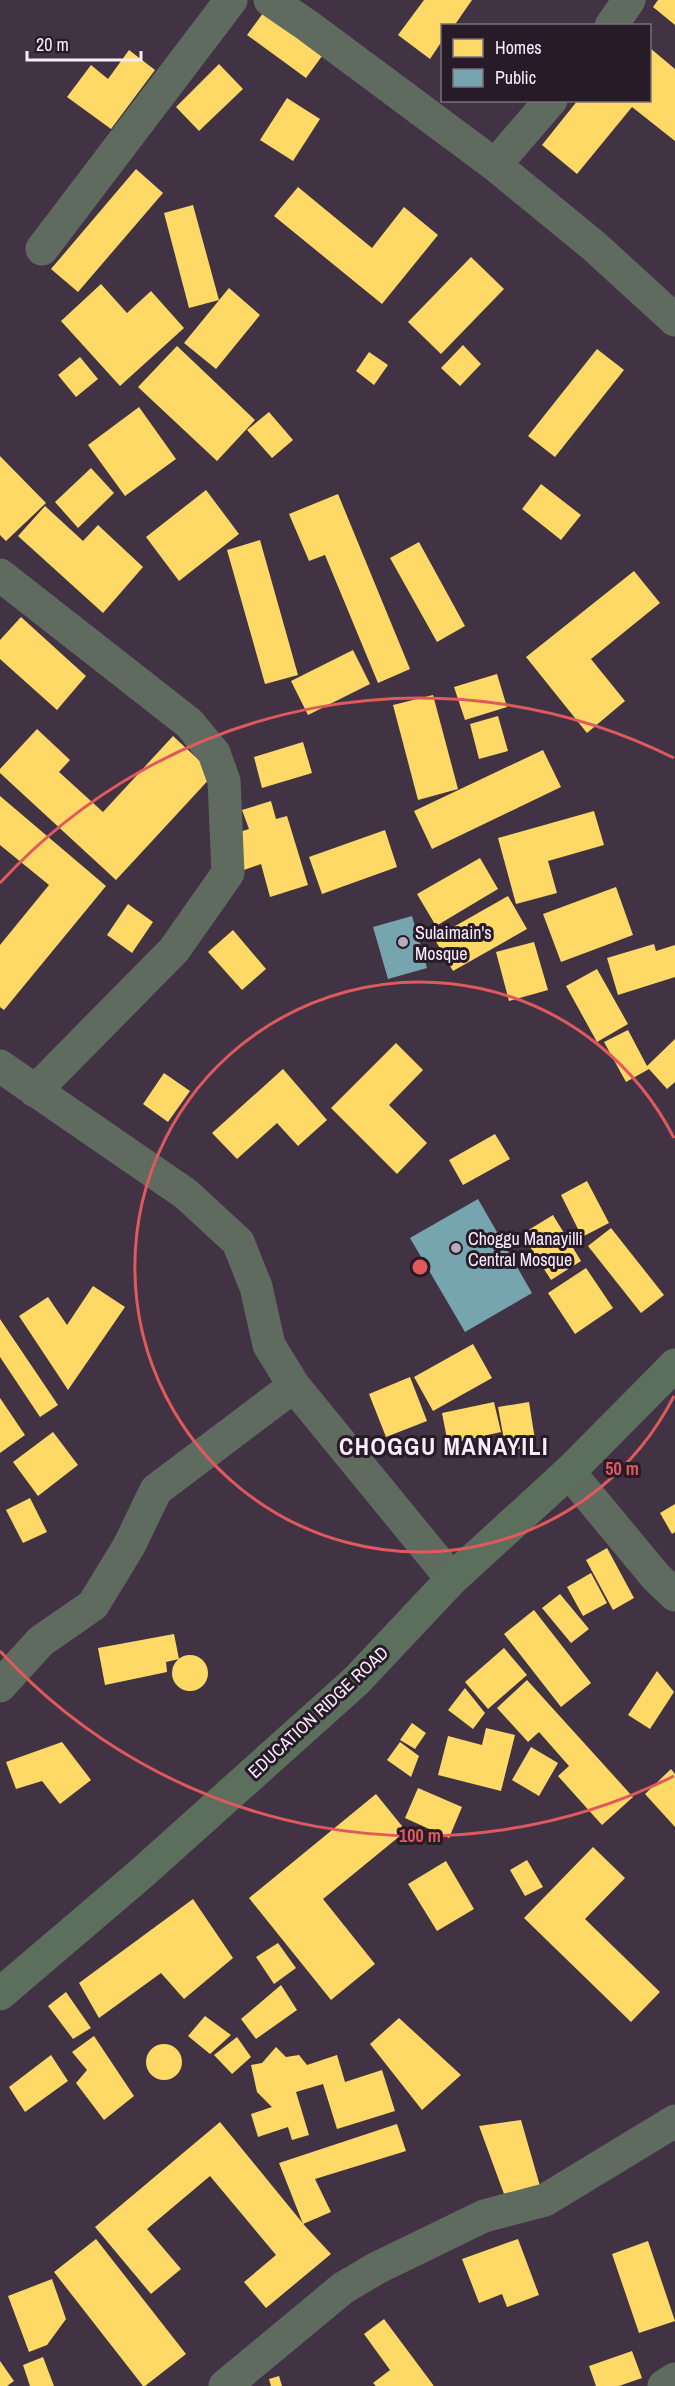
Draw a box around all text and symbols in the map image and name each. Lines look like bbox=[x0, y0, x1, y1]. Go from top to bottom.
scale bar bbox=[27, 24, 141, 62]
legend bbox=[441, 24, 651, 102]
text: 20 m bbox=[36, 32, 69, 57]
text: Homes bbox=[495, 35, 542, 60]
text: Public bbox=[495, 65, 536, 90]
place label: Sulaimain's Mosque bbox=[415, 920, 492, 966]
marker: Sulaimain's Mosque bbox=[396, 935, 410, 949]
place label: Choggu Manayilli Central Mosque bbox=[468, 1226, 583, 1272]
marker: Choggu Manayilli Central Mosque bbox=[449, 1241, 463, 1255]
centre of rings bbox=[410, 1257, 430, 1277]
district label: CHOGGU MANAYILI bbox=[339, 1430, 549, 1462]
text: 50 m bbox=[605, 1456, 639, 1481]
street label: EDUCATION RIDGE ROAD bbox=[242, 1640, 394, 1784]
text: 100 m bbox=[399, 1823, 441, 1848]

